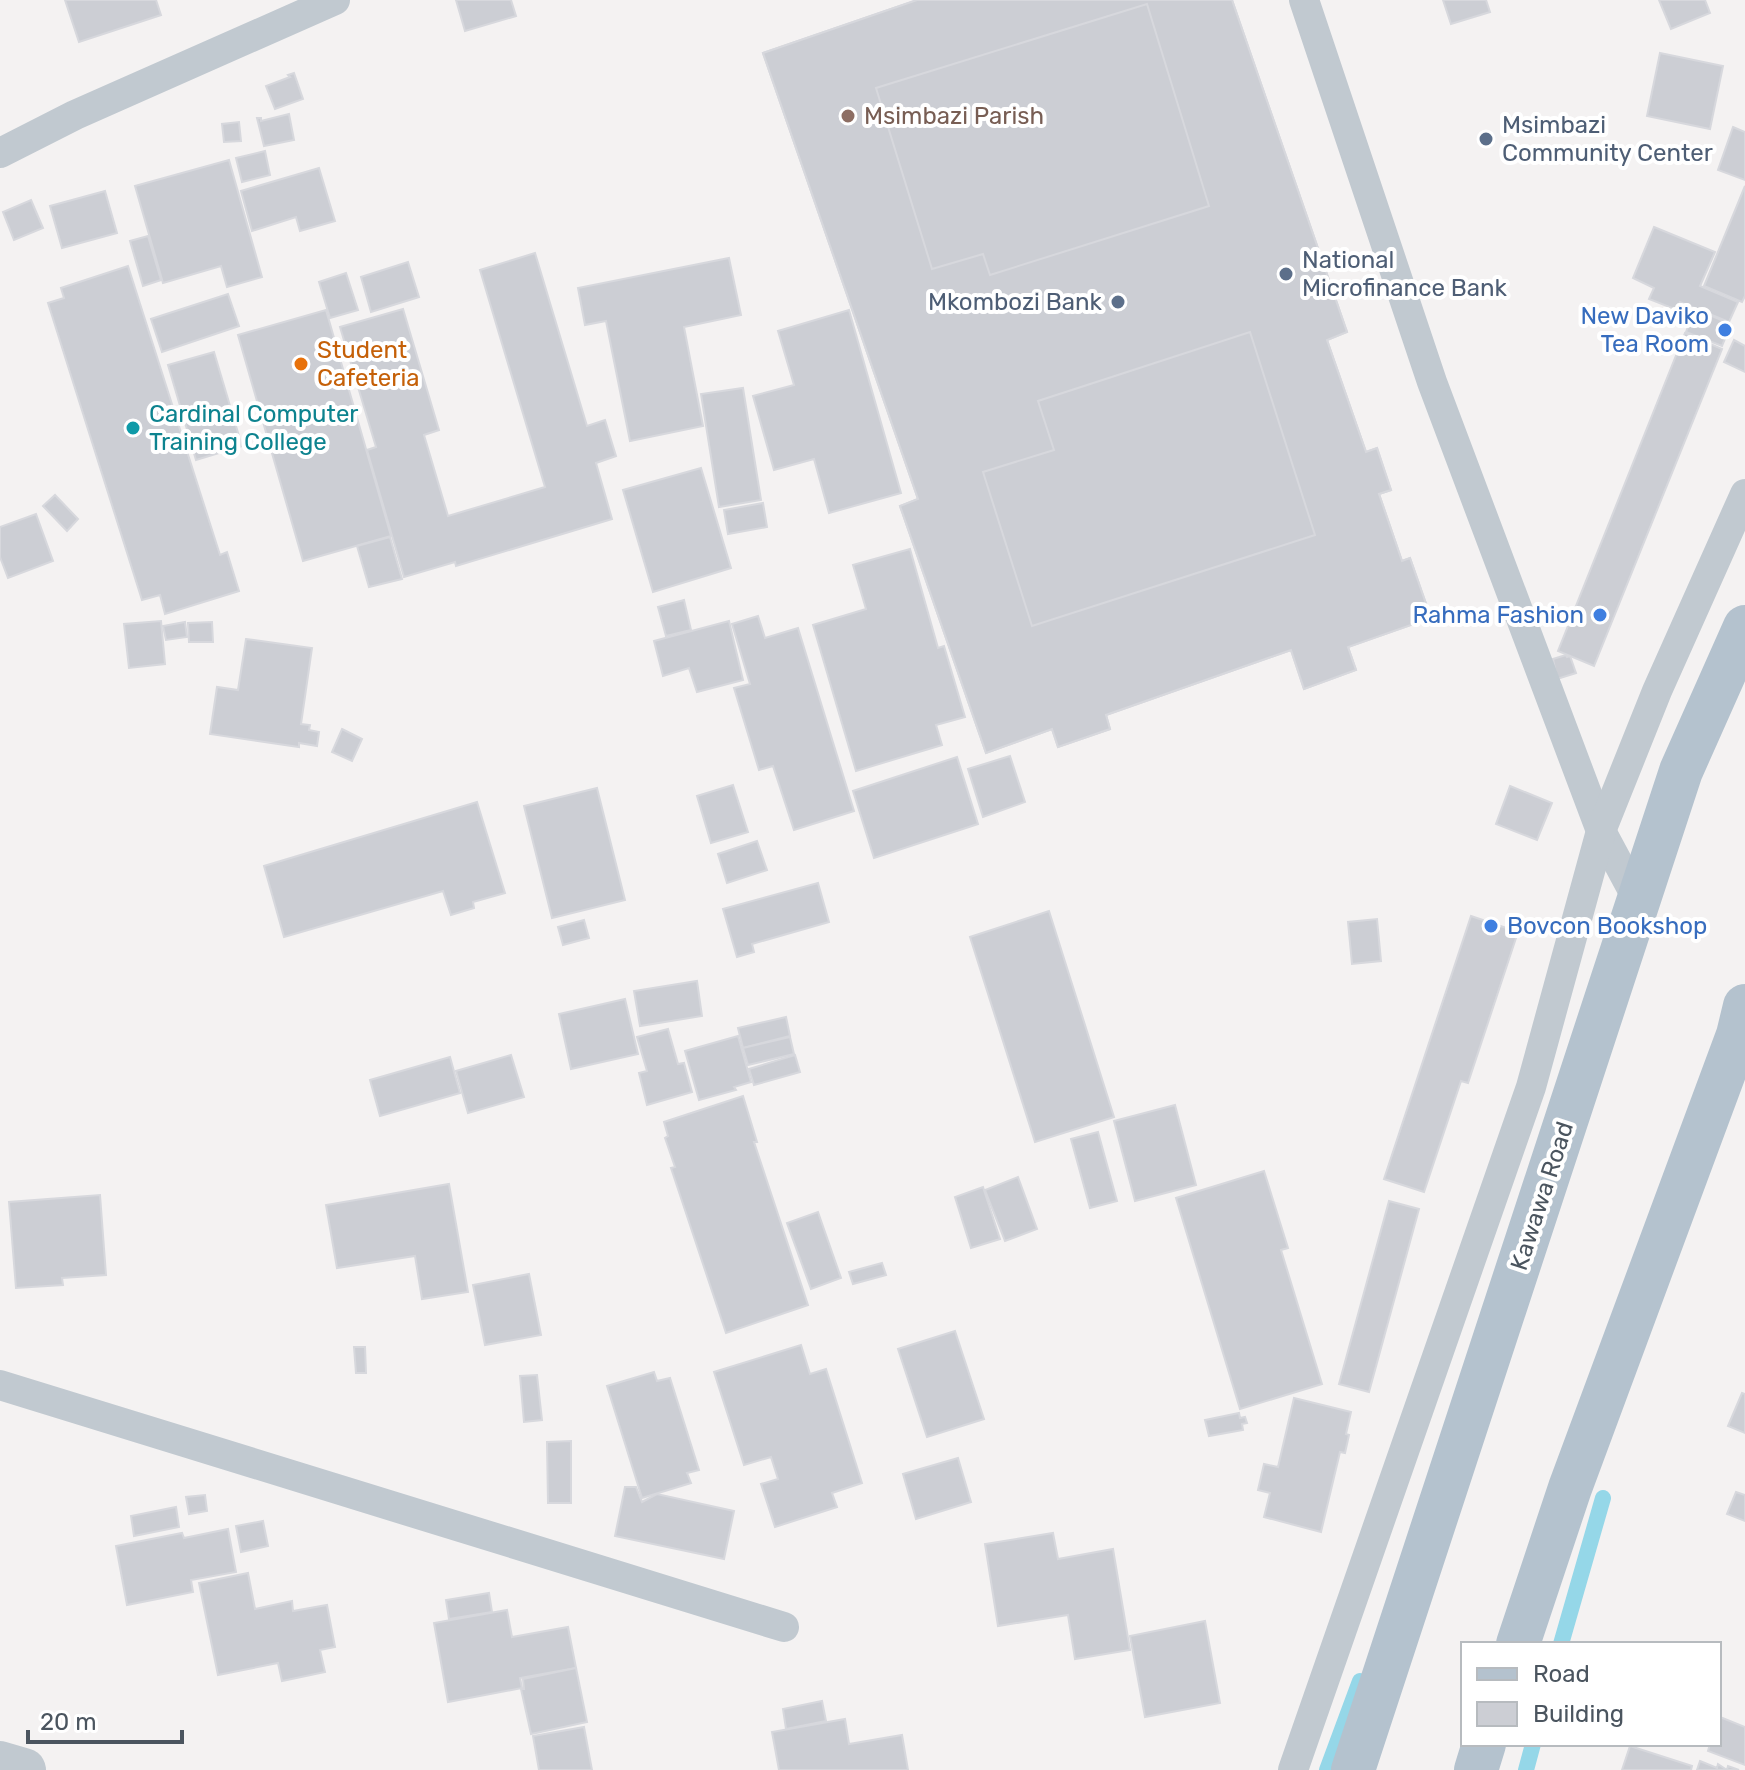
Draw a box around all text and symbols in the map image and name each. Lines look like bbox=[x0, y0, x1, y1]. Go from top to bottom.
place label: Msimbazi Parish bbox=[864, 102, 1044, 130]
marker: Msimbazi Parish bbox=[839, 107, 857, 125]
place label: Msimbazi Community Center bbox=[1502, 111, 1713, 167]
marker: Msimbazi Community Center bbox=[1477, 130, 1495, 148]
place label: National Microfinance Bank bbox=[1302, 246, 1508, 302]
marker: National Microfinance Bank bbox=[1277, 265, 1295, 283]
place label: Mkombozi Bank bbox=[928, 288, 1103, 316]
marker: Mkombozi Bank bbox=[1109, 293, 1127, 311]
place label: New Daviko Tea Room bbox=[1580, 302, 1709, 358]
marker: New Daviko Tea Room bbox=[1716, 321, 1734, 339]
place label: Student Cafeteria bbox=[317, 336, 420, 392]
marker: Student Cafeteria bbox=[292, 355, 310, 373]
place label: Cardinal Computer Training College bbox=[149, 400, 358, 456]
marker: Cardinal Computer Training College bbox=[124, 419, 142, 437]
place label: Rahma Fashion bbox=[1412, 601, 1584, 629]
marker: Rahma Fashion bbox=[1591, 606, 1609, 624]
place label: Bovcon Bookshop bbox=[1507, 912, 1707, 940]
marker: Bovcon Bookshop bbox=[1482, 917, 1500, 935]
street label: Kawawa Road bbox=[1505, 1118, 1579, 1274]
legend bbox=[1461, 1642, 1721, 1746]
text: Road bbox=[1533, 1660, 1590, 1688]
scale bar bbox=[28, 1694, 182, 1744]
text: Building bbox=[1533, 1700, 1624, 1728]
text: 20 m bbox=[40, 1708, 97, 1736]

